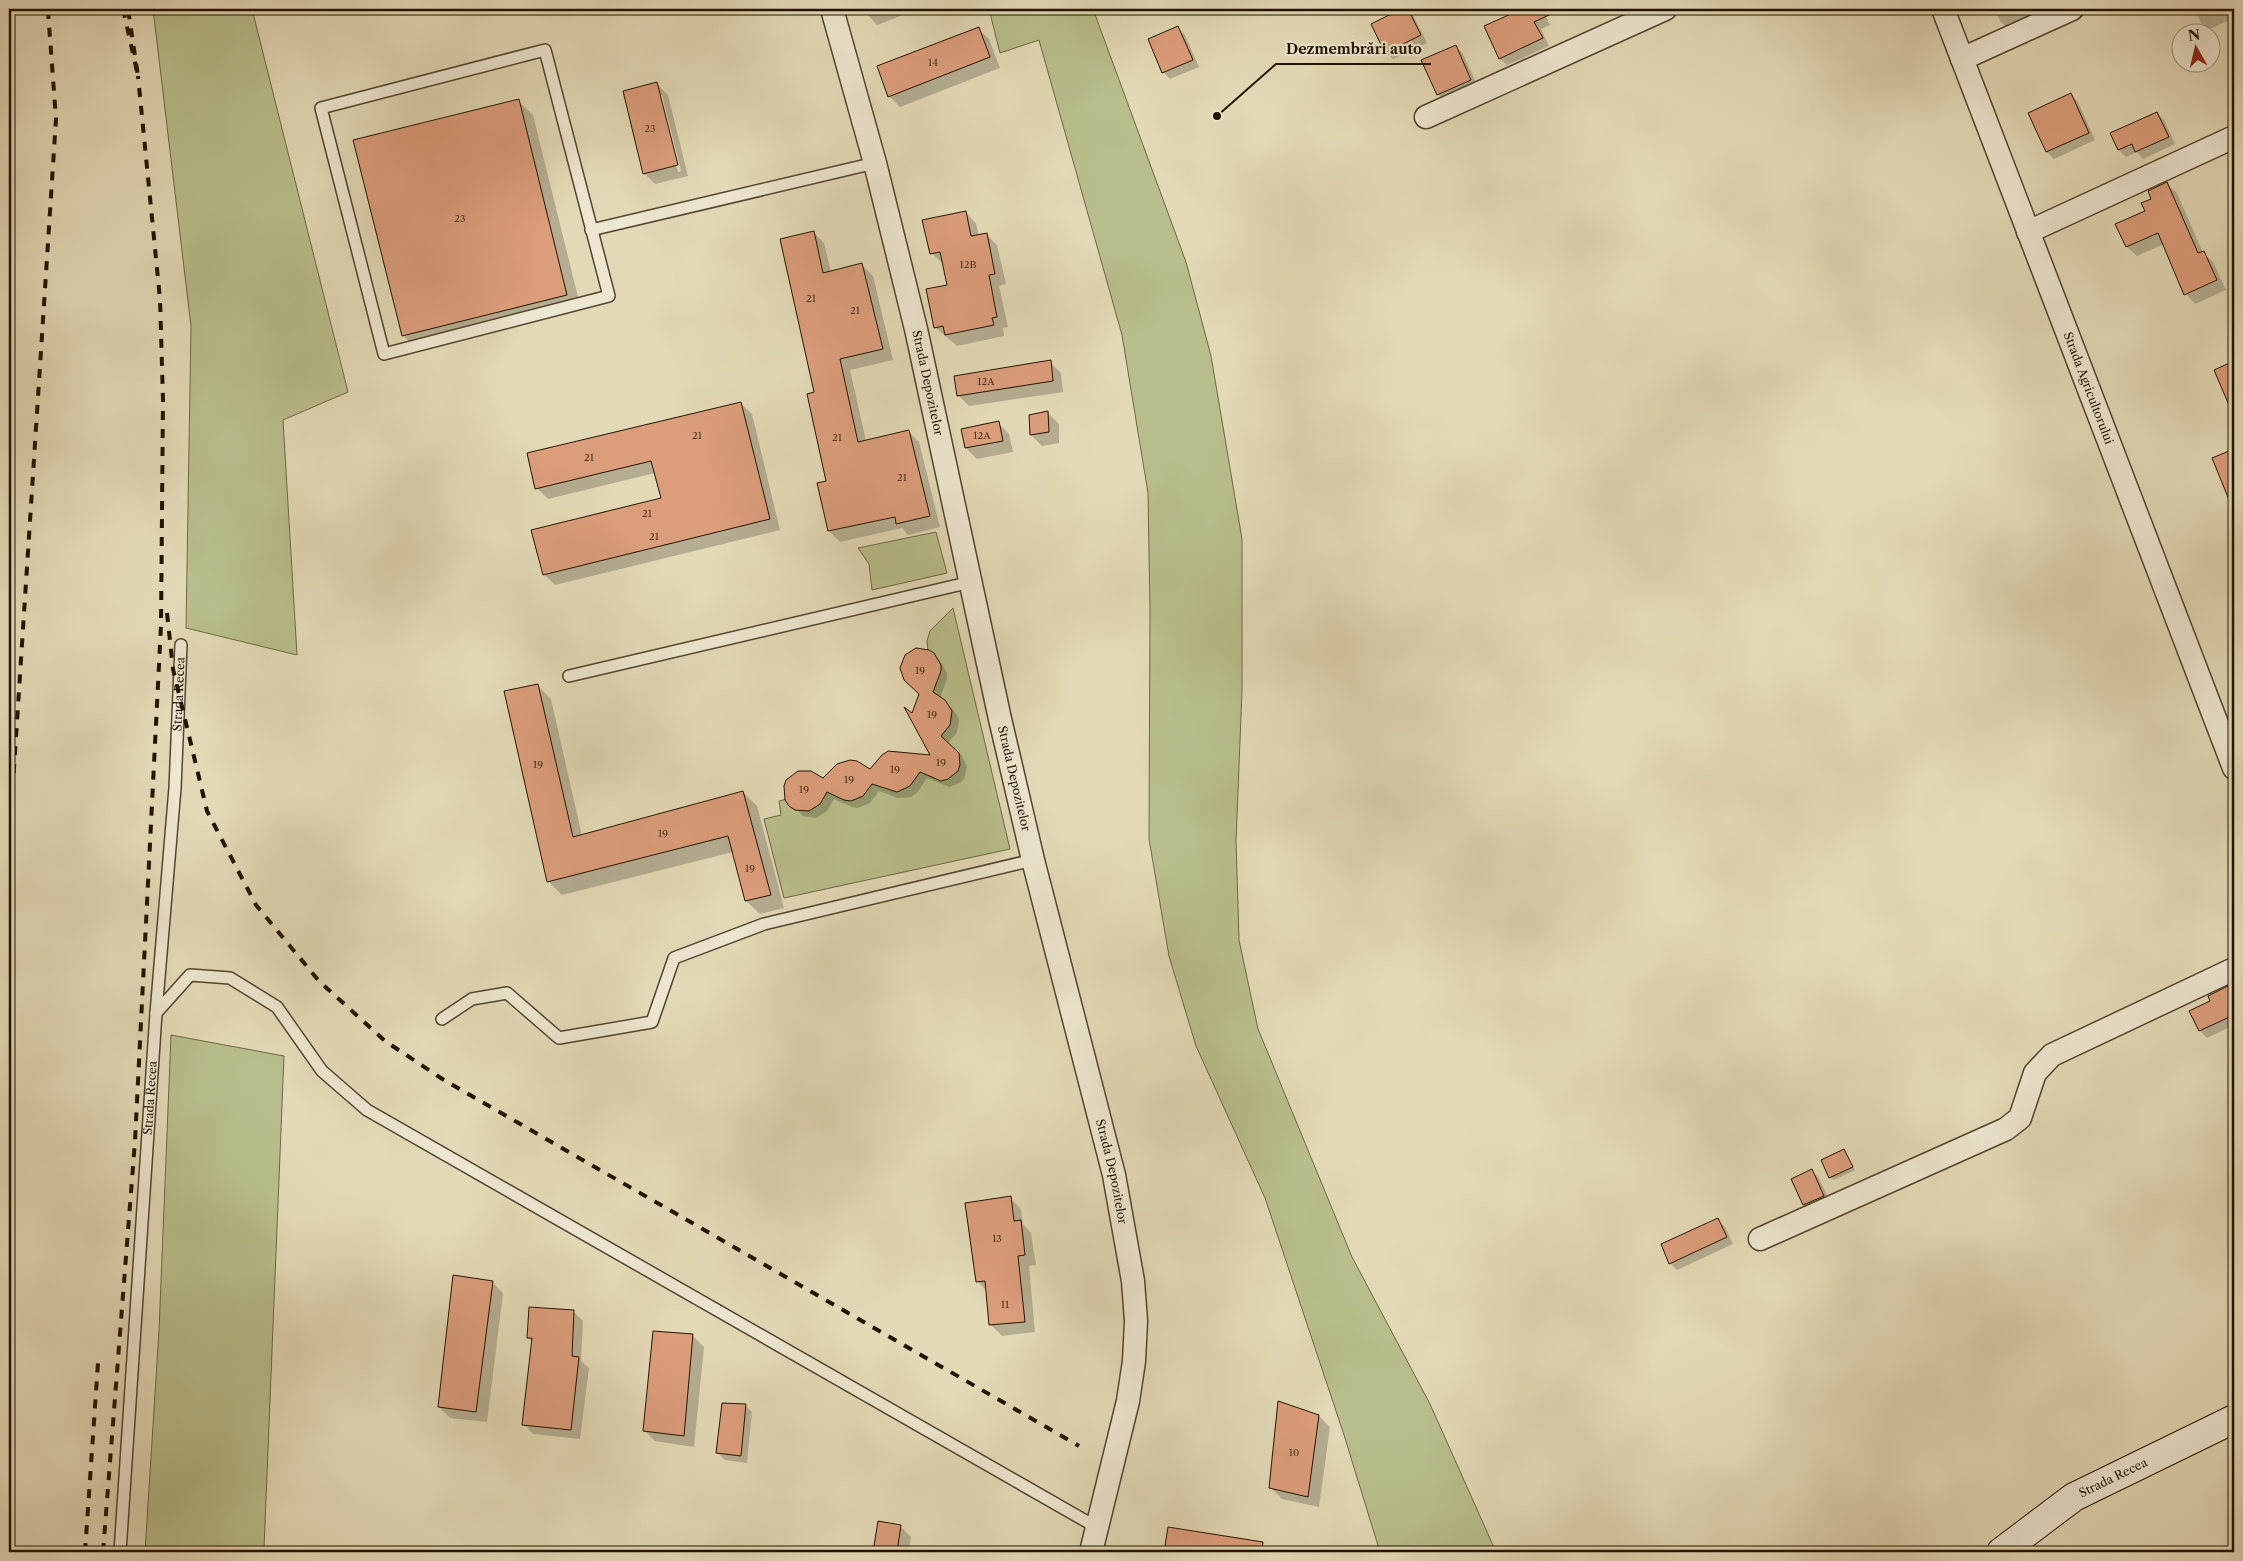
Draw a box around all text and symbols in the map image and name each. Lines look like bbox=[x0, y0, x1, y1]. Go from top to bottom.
north arrow bbox=[2170, 22, 2220, 72]
text: N bbox=[2187, 25, 2201, 45]
callout: Dezmembrări auto bbox=[1276, 35, 1431, 64]
text: Dezmembrări auto bbox=[1286, 40, 1422, 58]
house number: 14 bbox=[928, 56, 938, 69]
house number: 23 bbox=[644, 122, 656, 135]
house number: 23 bbox=[454, 212, 466, 225]
house number: 12B bbox=[960, 258, 976, 271]
house number: 21 bbox=[806, 292, 817, 305]
house number: 21 bbox=[850, 304, 861, 317]
street label: Strada Depozitelor bbox=[909, 329, 947, 437]
street label: Strada Agricultorului bbox=[2061, 330, 2117, 446]
house number: 12A bbox=[977, 375, 995, 388]
house number: 21 bbox=[692, 429, 703, 442]
house number: 12A bbox=[973, 429, 991, 442]
house number: 21 bbox=[832, 431, 843, 444]
house number: 21 bbox=[584, 451, 595, 464]
house number: 21 bbox=[897, 471, 908, 484]
house number: 21 bbox=[642, 507, 653, 520]
house number: 21 bbox=[649, 530, 660, 543]
street label: Strada Recea bbox=[169, 656, 188, 732]
house number: 19 bbox=[915, 664, 925, 677]
house number: 19 bbox=[927, 708, 937, 721]
street label: Strada Depozitelor bbox=[995, 724, 1034, 833]
house number: 19 bbox=[936, 756, 946, 769]
house number: 19 bbox=[533, 758, 543, 771]
house number: 19 bbox=[890, 763, 900, 776]
house number: 19 bbox=[844, 773, 854, 786]
house number: 19 bbox=[799, 783, 809, 796]
house number: 19 bbox=[658, 827, 668, 840]
house number: 19 bbox=[745, 862, 755, 875]
street label: Strada Recea bbox=[140, 1060, 160, 1136]
street label: Strada Depozitelor bbox=[1093, 1117, 1131, 1225]
house number: 13 bbox=[992, 1232, 1002, 1245]
house number: 11 bbox=[1001, 1298, 1010, 1311]
house number: 10 bbox=[1289, 1446, 1299, 1459]
street label: Strada Recea bbox=[2076, 1454, 2150, 1500]

